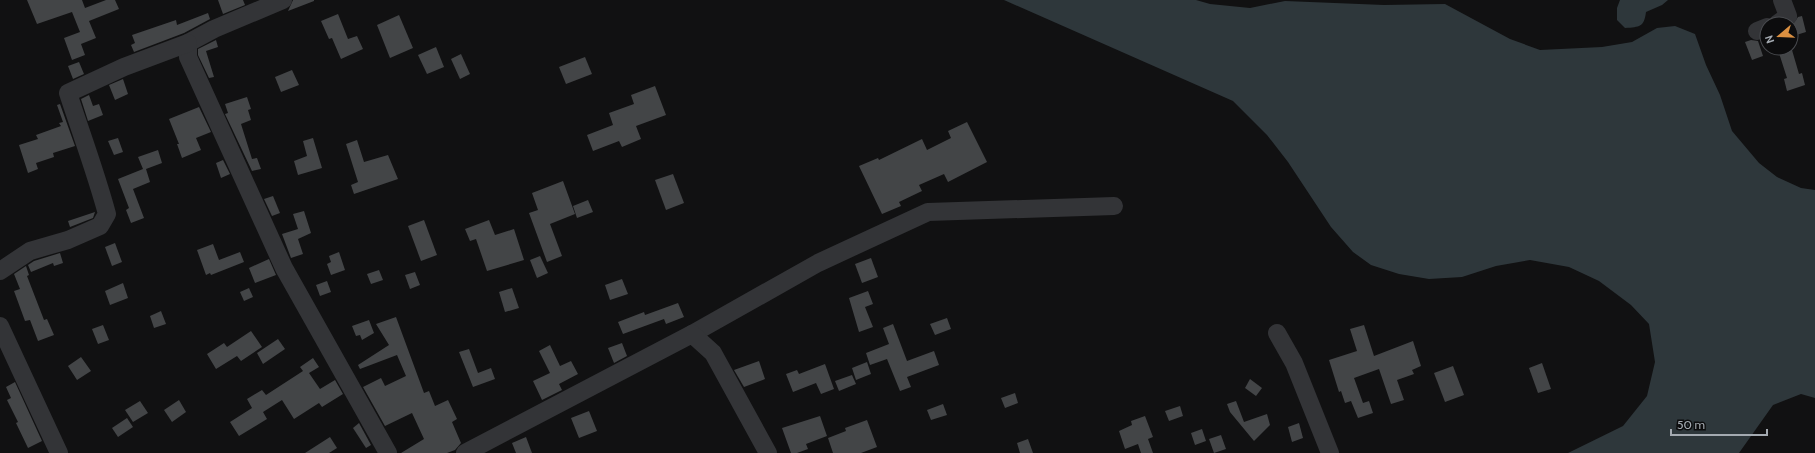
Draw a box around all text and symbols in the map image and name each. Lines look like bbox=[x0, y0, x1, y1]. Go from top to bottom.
north arrow bbox=[1759, 16, 1799, 56]
text: N bbox=[1762, 33, 1777, 45]
scale bar bbox=[1671, 411, 1767, 437]
text: 50 m bbox=[1677, 417, 1705, 432]

